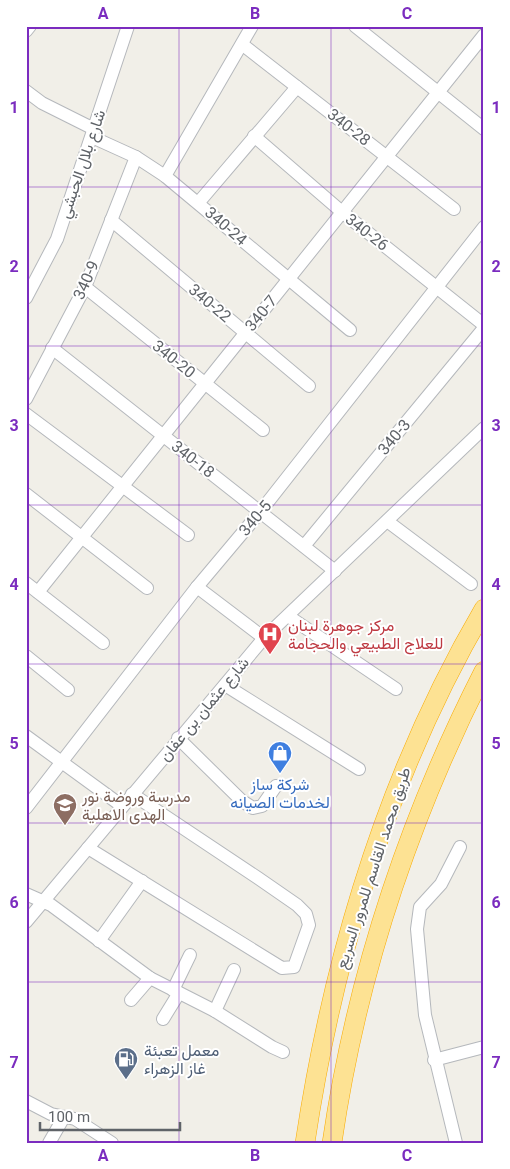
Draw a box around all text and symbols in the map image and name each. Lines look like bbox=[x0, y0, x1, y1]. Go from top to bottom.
text: A bbox=[98, 4, 109, 23]
text: B bbox=[250, 4, 260, 23]
text: C bbox=[402, 4, 412, 23]
text: 1 bbox=[9, 98, 19, 117]
text: 1 bbox=[491, 98, 501, 117]
street label: 340-28 bbox=[324, 104, 374, 150]
street label: شارع بلال الحبشي bbox=[55, 107, 113, 222]
street label: 340-24 bbox=[201, 203, 251, 249]
street label: 340-26 bbox=[342, 209, 392, 255]
text: 2 bbox=[9, 257, 19, 276]
text: 2 bbox=[491, 257, 501, 276]
street label: 340-9 bbox=[69, 258, 103, 302]
street label: 340-22 bbox=[185, 280, 235, 326]
street label: 340-7 bbox=[241, 291, 281, 335]
street label: 340-20 bbox=[149, 336, 199, 382]
street label: 340-3 bbox=[374, 415, 414, 459]
text: 3 bbox=[9, 416, 19, 435]
text: 3 bbox=[491, 416, 501, 435]
street label: 340-18 bbox=[168, 436, 218, 482]
street label: 340-5 bbox=[235, 496, 275, 540]
text: 4 bbox=[9, 575, 19, 594]
text: 4 bbox=[491, 575, 501, 594]
place label: مركز جوهرة لبنان للعلاج الطبيعي والحجامة bbox=[288, 616, 443, 657]
hospital icon: مركز جوهرة لبنان للعلاج الطبيعي والحجامة bbox=[257, 621, 283, 655]
street label: شارع عثمان بن عفان bbox=[155, 653, 255, 766]
text: 5 bbox=[9, 734, 19, 753]
text: 5 bbox=[491, 734, 501, 753]
shop icon: شركة ساز لخدمات الصيانه bbox=[267, 740, 293, 774]
street label: طريق محمد القاسم للمرور السريع bbox=[331, 765, 417, 972]
place label: شركة ساز لخدمات الصيانه bbox=[230, 775, 330, 812]
place label: مدرسة وروضة نور الهدى الاهلية bbox=[81, 787, 190, 825]
school or university icon: مدرسة وروضة نور الهدى الاهلية bbox=[52, 792, 78, 826]
text: 6 bbox=[9, 893, 19, 912]
text: 6 bbox=[491, 893, 501, 912]
place label: معمل تعبئة غاز الزهراء bbox=[144, 1041, 219, 1079]
fuel station icon: معمل تعبئة غاز الزهراء bbox=[113, 1046, 139, 1080]
text: 7 bbox=[9, 1053, 19, 1072]
text: 7 bbox=[491, 1053, 501, 1072]
scale bar bbox=[40, 1099, 180, 1131]
text: 100 m bbox=[48, 1108, 90, 1126]
text: A bbox=[98, 1146, 109, 1165]
text: B bbox=[250, 1146, 260, 1165]
text: C bbox=[402, 1146, 412, 1165]

